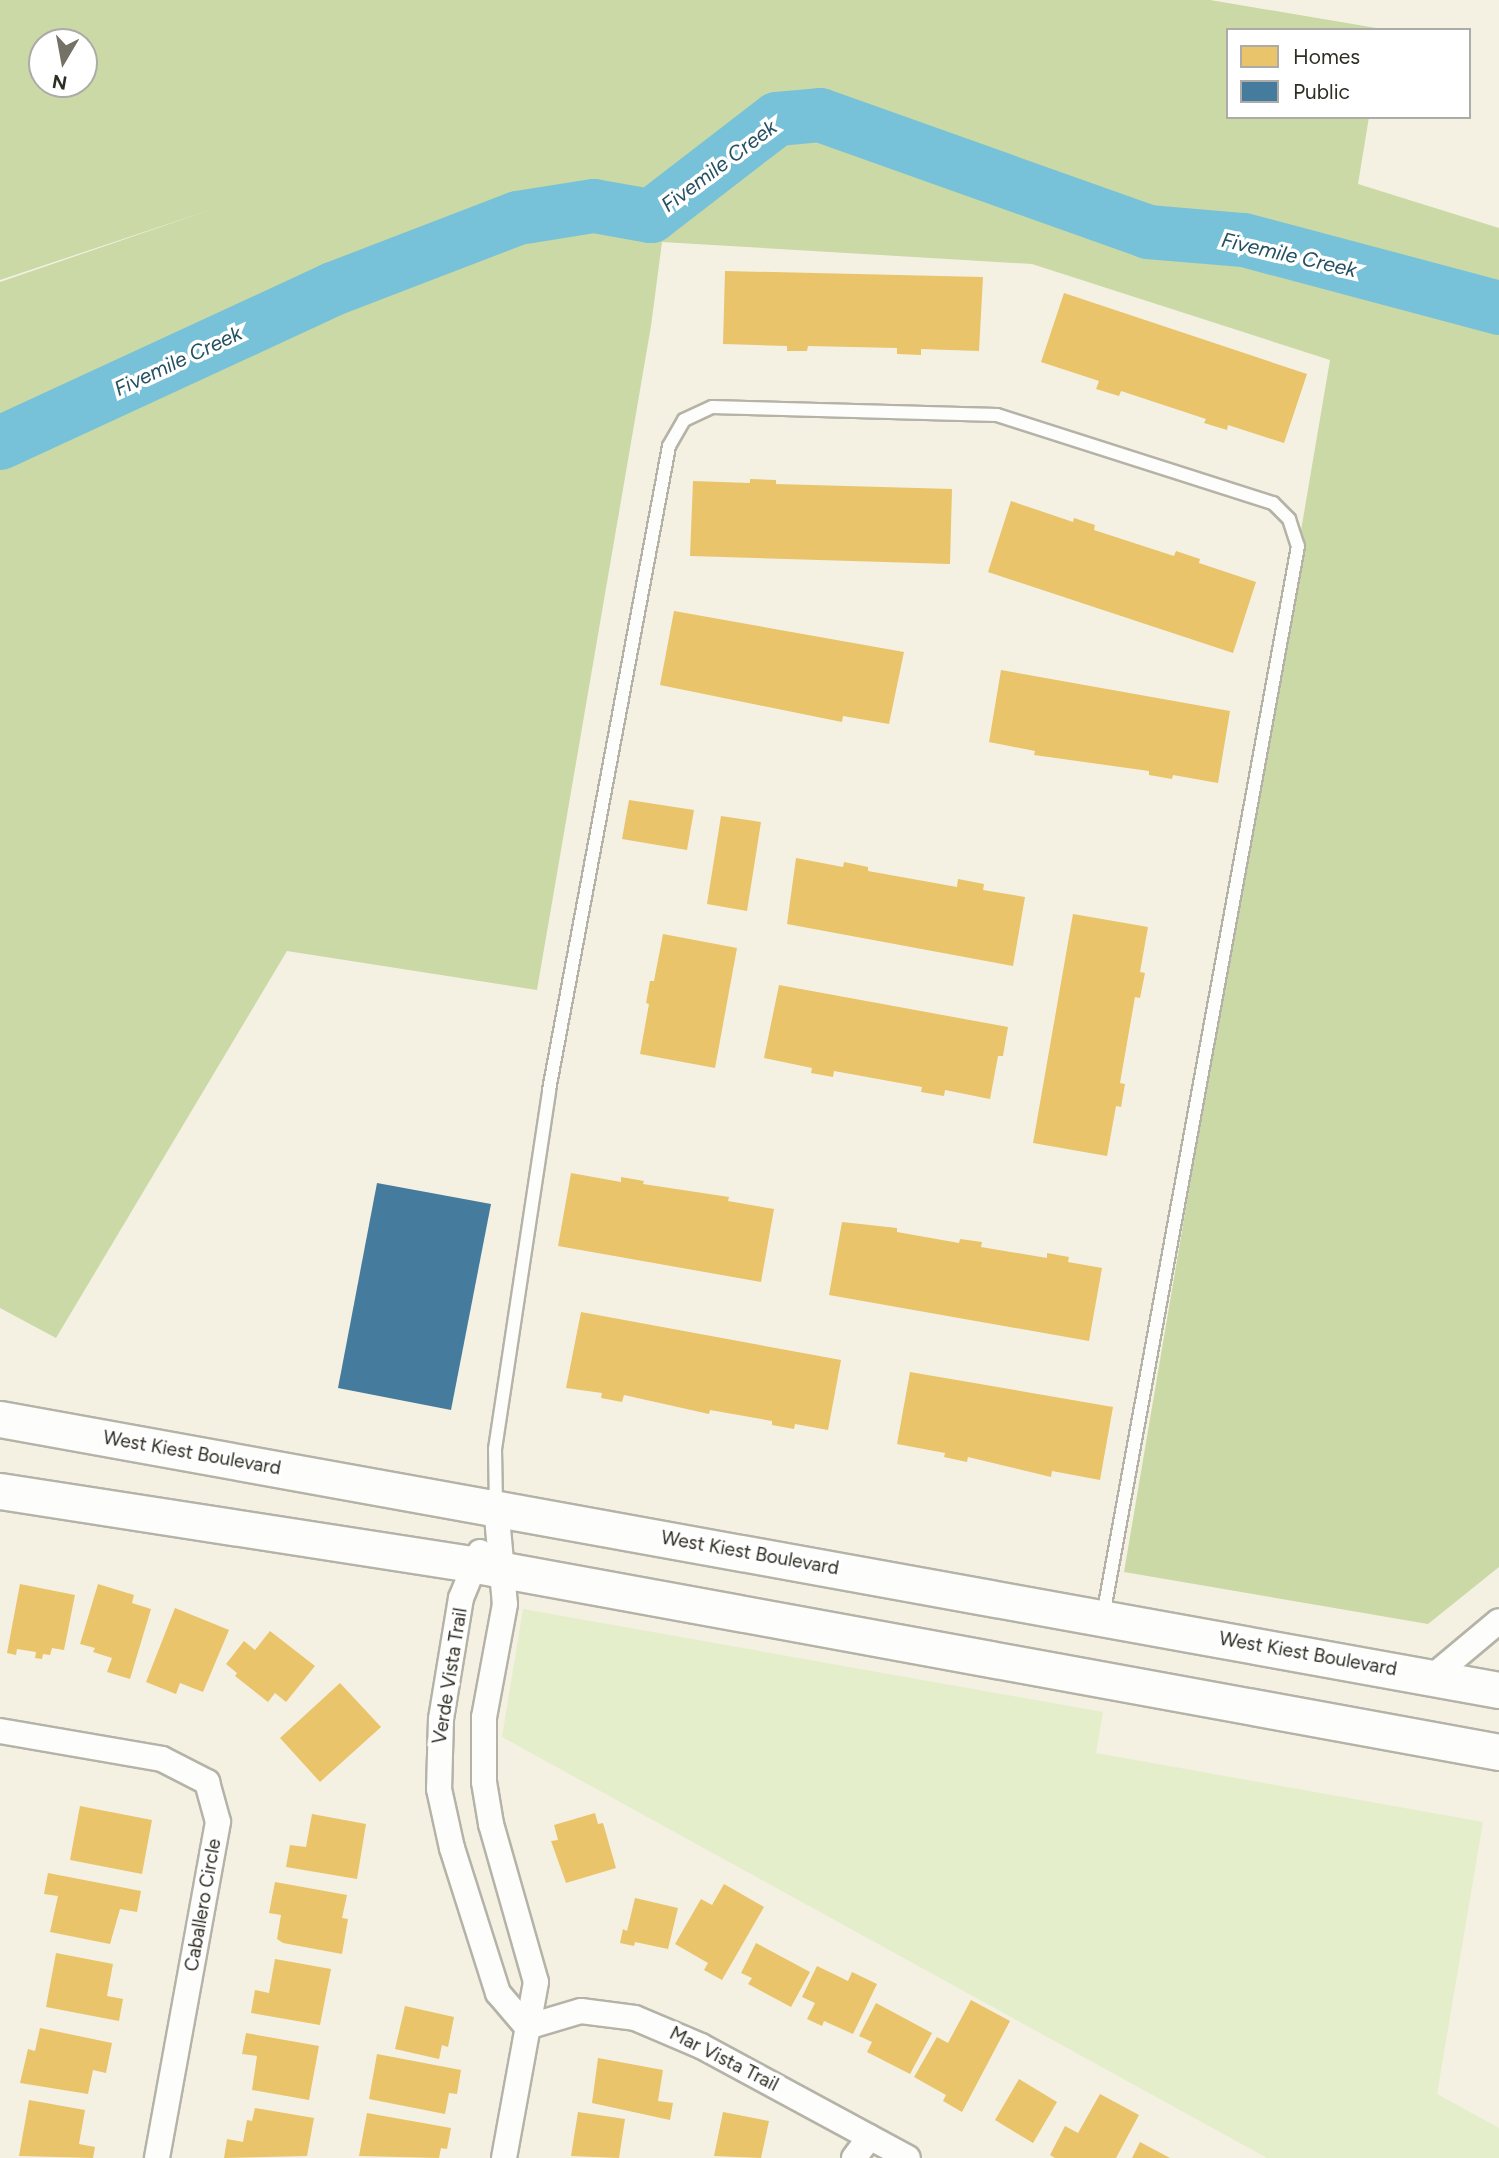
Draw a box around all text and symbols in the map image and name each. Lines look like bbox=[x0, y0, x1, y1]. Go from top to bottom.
north arrow bbox=[28, 28, 98, 98]
legend bbox=[1226, 28, 1471, 119]
text: Homes bbox=[1293, 44, 1360, 69]
text: N bbox=[50, 70, 69, 95]
text: Public bbox=[1293, 79, 1350, 104]
water label: Fivemile Creek bbox=[656, 114, 782, 218]
water label: Fivemile Creek bbox=[1219, 227, 1359, 283]
water label: Fivemile Creek bbox=[110, 320, 246, 402]
street label: West Kiest Boulevard bbox=[101, 1426, 283, 1480]
street label: West Kiest Boulevard bbox=[659, 1526, 841, 1580]
street label: Verde Vista Trail bbox=[428, 1606, 472, 1746]
street label: West Kiest Boulevard bbox=[1217, 1627, 1399, 1681]
street label: Caballero Circle bbox=[180, 1837, 226, 1973]
street label: Mar Vista Trail bbox=[666, 2022, 782, 2096]

